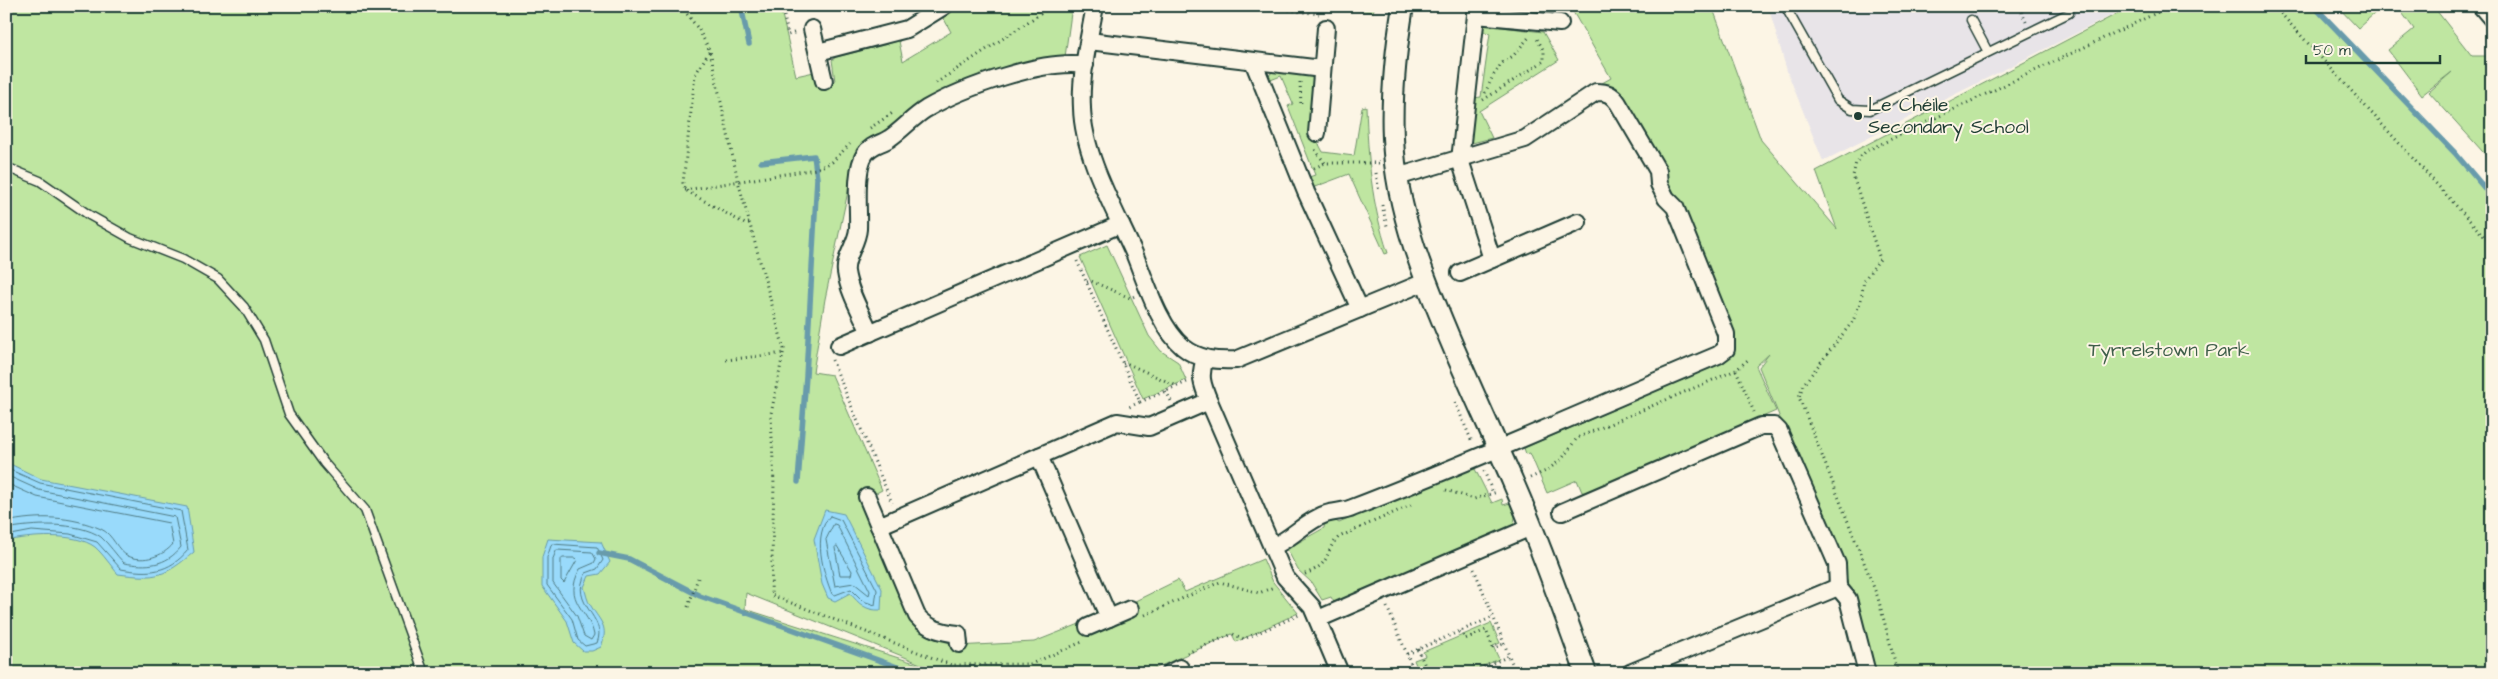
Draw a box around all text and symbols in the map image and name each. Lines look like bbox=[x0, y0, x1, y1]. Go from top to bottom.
scale bar bbox=[2306, 32, 2439, 64]
text: 50 m bbox=[2313, 40, 2351, 61]
place label: Le Chéile Secondary School bbox=[1868, 92, 2029, 142]
marker: Le Chéile Secondary School bbox=[1852, 110, 1864, 122]
park label: Tyrrelstown Park bbox=[2089, 337, 2250, 365]

